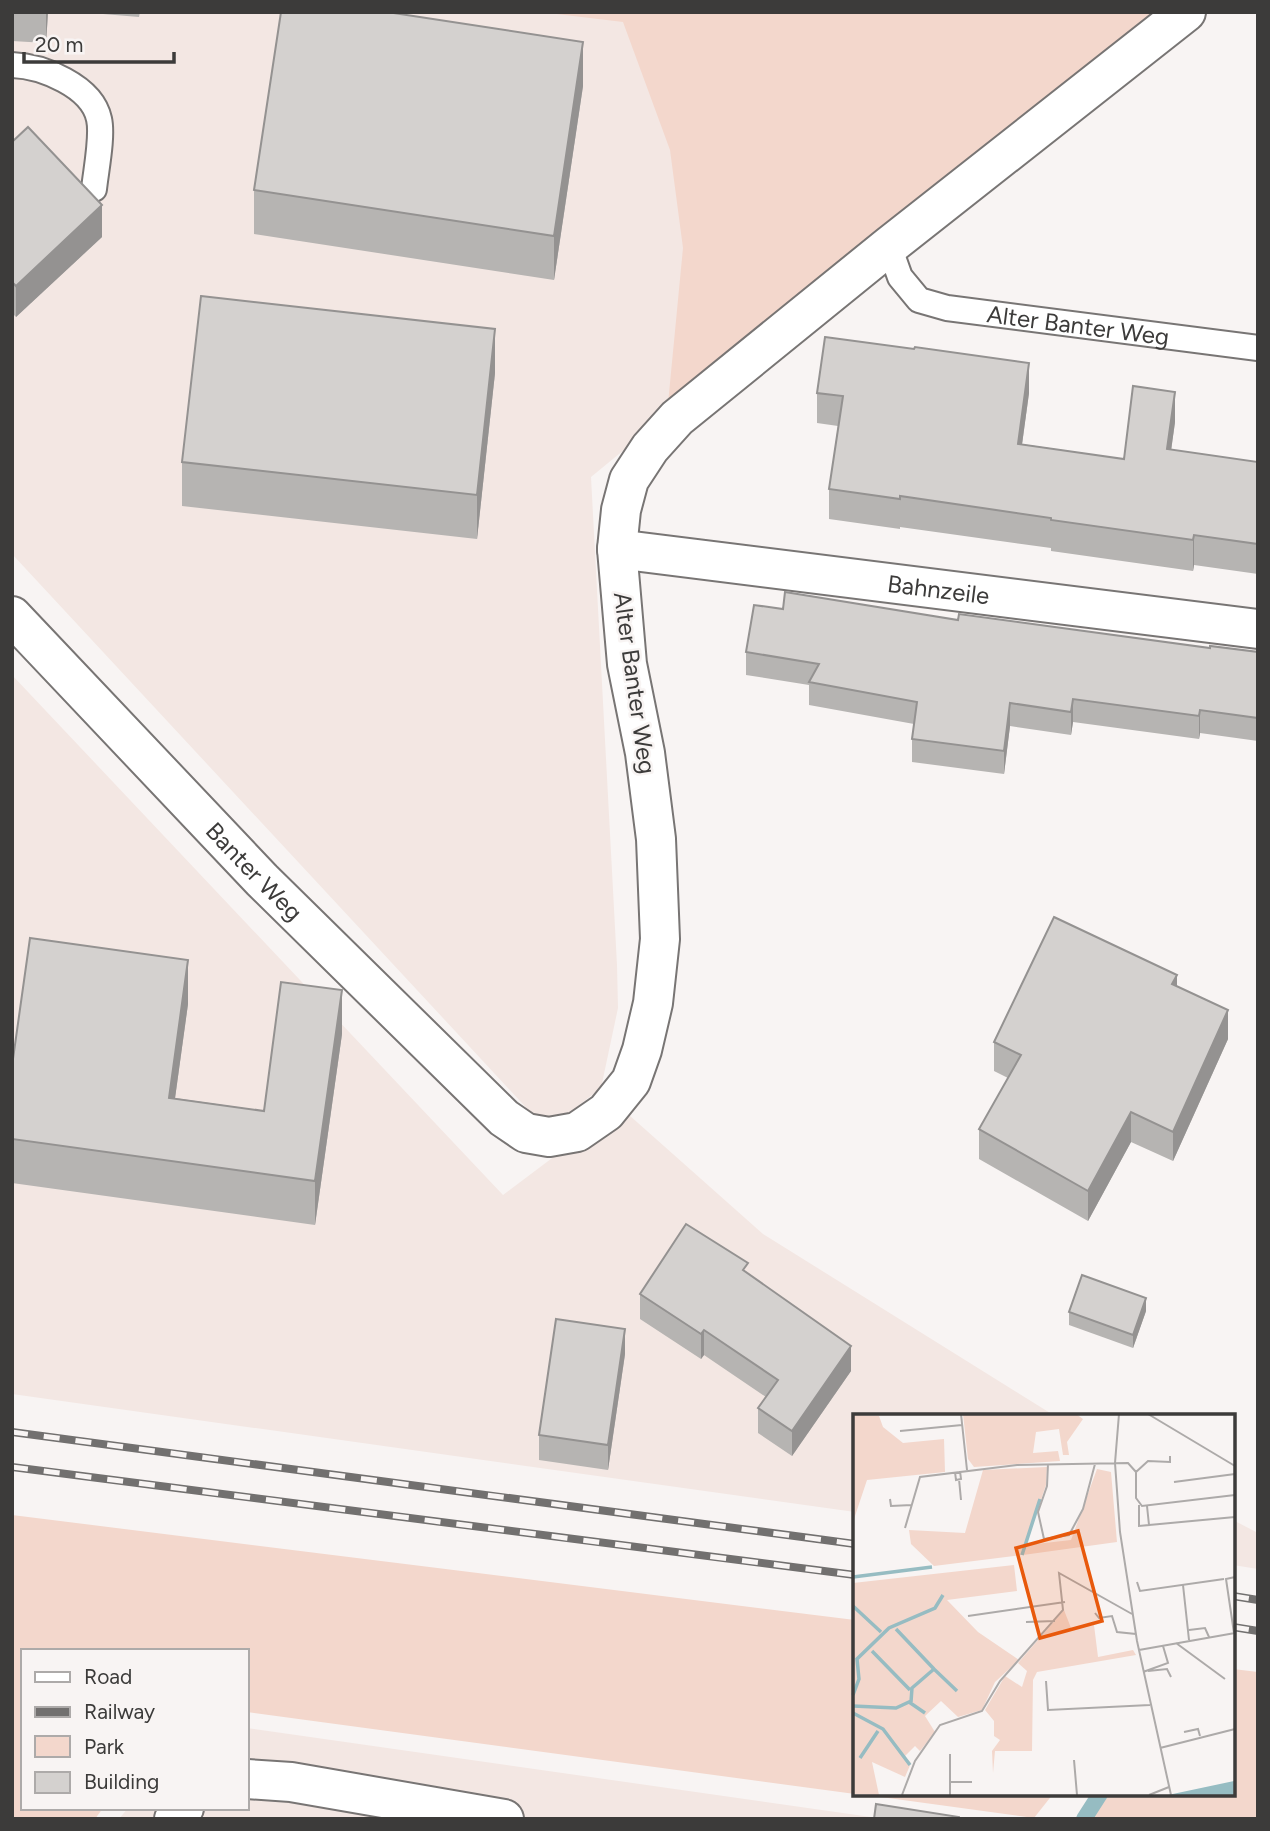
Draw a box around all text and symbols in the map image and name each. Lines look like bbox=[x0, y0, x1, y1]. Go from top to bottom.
scale bar bbox=[24, 21, 175, 65]
text: 20 m bbox=[35, 32, 83, 57]
street label: Alter Banter Weg bbox=[985, 299, 1171, 351]
street label: Bahnzeile bbox=[886, 568, 991, 610]
street label: Alter Banter Weg bbox=[608, 590, 662, 776]
street label: Banter Weg bbox=[200, 816, 309, 926]
inset map bbox=[853, 1414, 1235, 1796]
legend bbox=[21, 1649, 248, 1810]
text: Road bbox=[84, 1664, 132, 1689]
text: Railway bbox=[84, 1699, 155, 1724]
text: Park bbox=[84, 1734, 125, 1759]
text: Building bbox=[84, 1769, 159, 1794]

